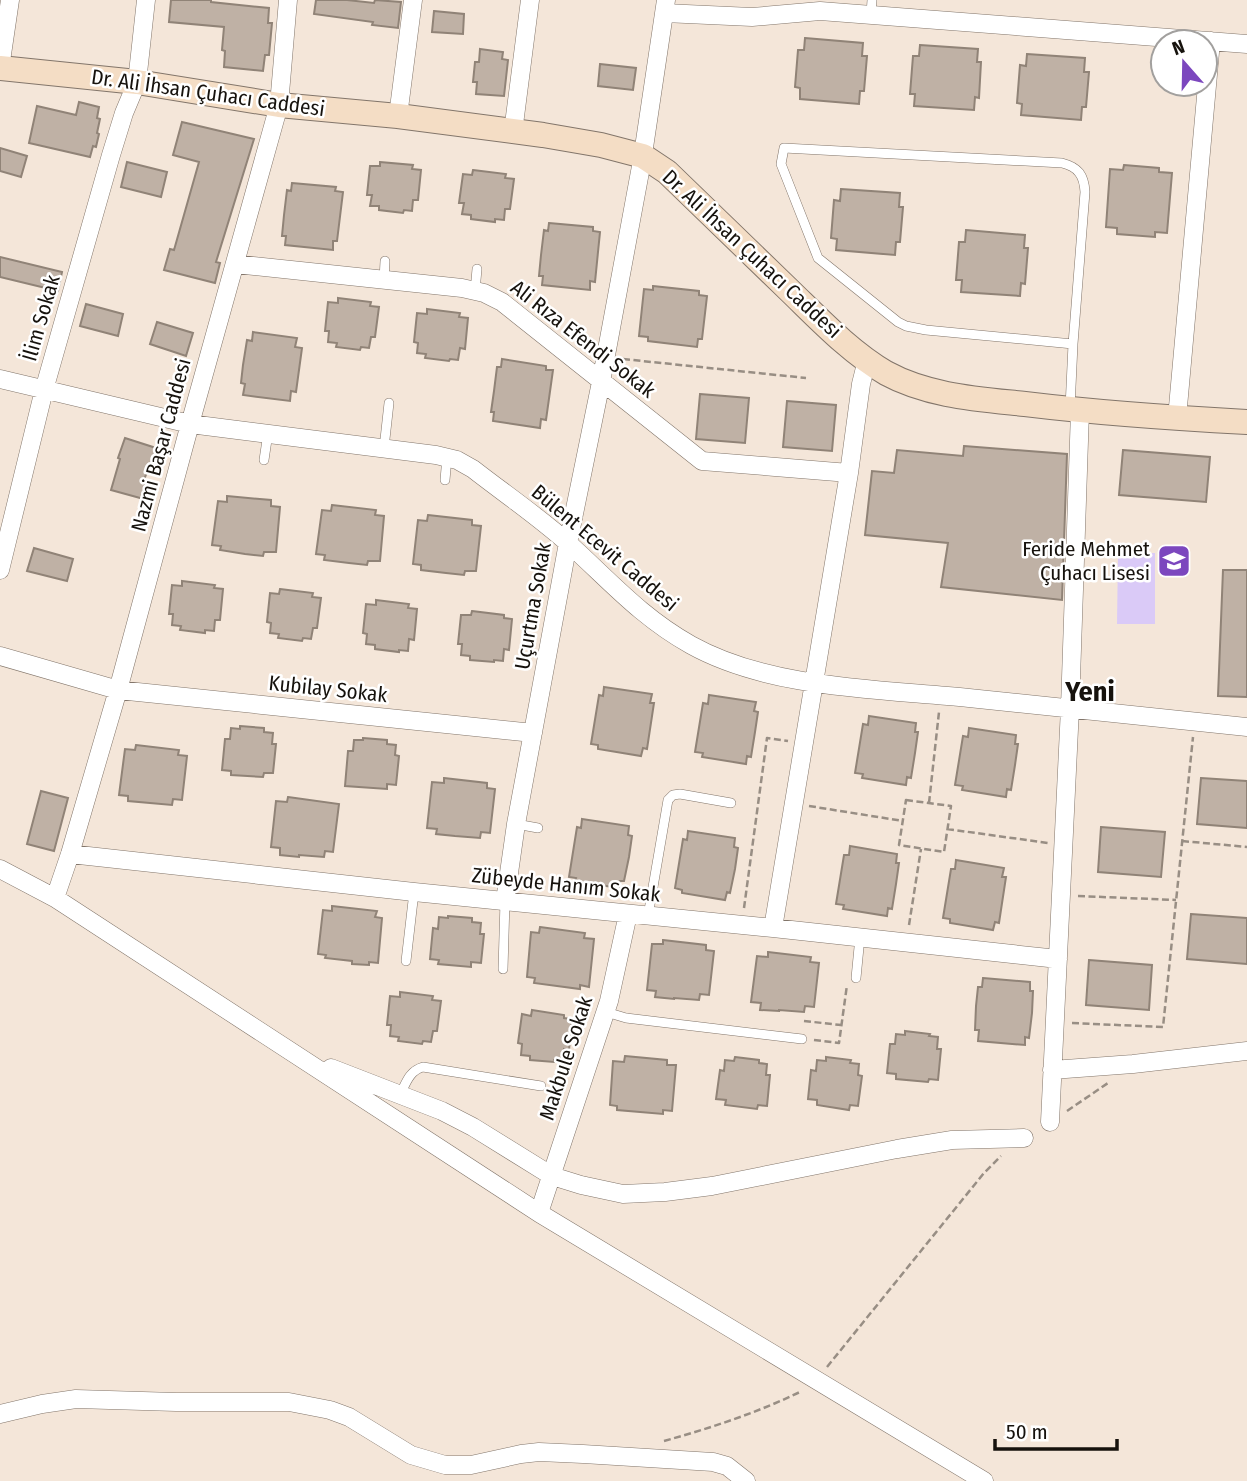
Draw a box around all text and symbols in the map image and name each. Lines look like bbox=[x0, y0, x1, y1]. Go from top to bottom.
north arrow bbox=[1149, 28, 1219, 98]
text: N bbox=[1169, 35, 1188, 60]
street label: Dr. Ali İhsan Çuhacı Caddesi bbox=[90, 64, 326, 122]
street label: Dr. Ali İhsan Çuhacı Caddesi bbox=[657, 164, 847, 344]
street label: İlim Sokak bbox=[16, 272, 66, 364]
street label: Ali Rıza Efendi Sokak bbox=[505, 274, 661, 404]
street label: Nazmi Başar Caddesi bbox=[125, 355, 197, 535]
street label: Bülent Ecevit Caddesi bbox=[526, 479, 684, 617]
place label: Feride Mehmet Çuhacı Lisesi bbox=[1022, 536, 1150, 586]
street label: Uçurtma Sokak bbox=[509, 540, 557, 672]
school or university icon: Feride Mehmet Çuhacı Lisesi bbox=[1155, 542, 1193, 580]
street label: Kubilay Sokak bbox=[267, 670, 389, 708]
district label: Yeni bbox=[1064, 675, 1115, 708]
street label: Zübeyde Hanım Sokak bbox=[471, 862, 662, 908]
street label: Makbule Sokak bbox=[534, 992, 598, 1123]
scale bar bbox=[995, 1408, 1118, 1452]
text: 50 m bbox=[1006, 1419, 1048, 1445]

